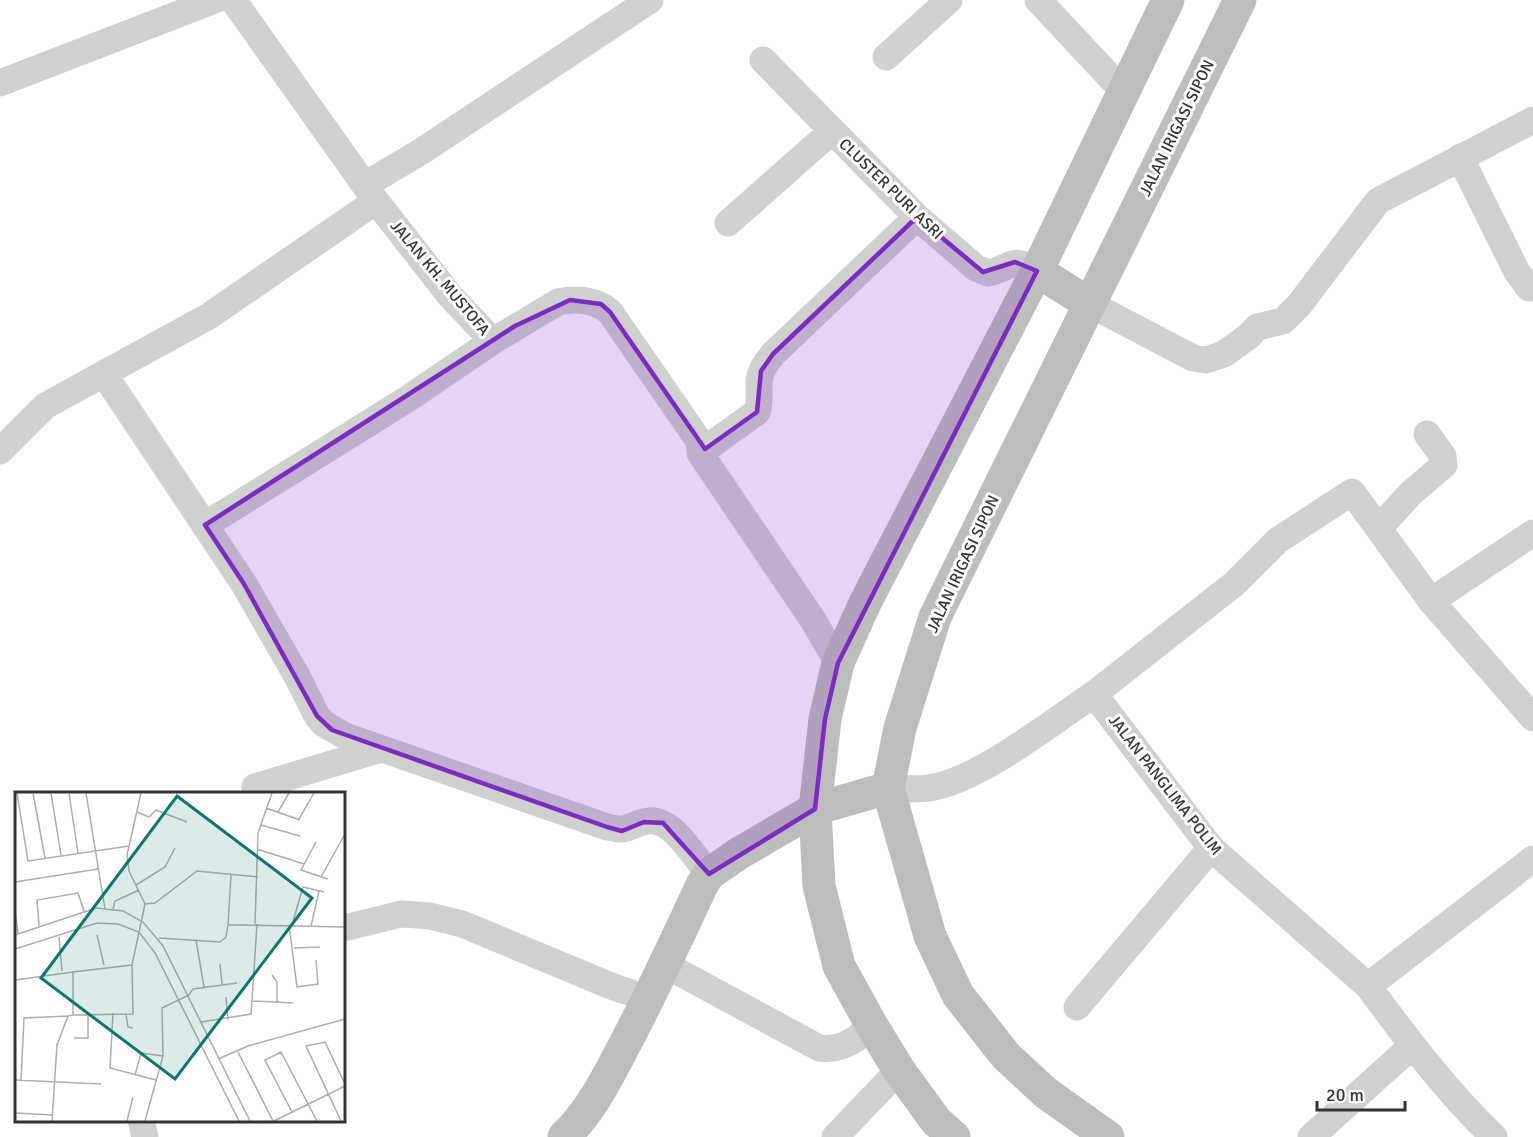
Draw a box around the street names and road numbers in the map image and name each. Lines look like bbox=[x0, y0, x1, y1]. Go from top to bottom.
street label: JALAN IRIGASI SIPON bbox=[1135, 57, 1219, 199]
street label: CLUSTER PURI ASRI bbox=[835, 134, 947, 244]
street label: JALAN KH. MUSTOFA bbox=[386, 216, 494, 340]
street label: JALAN IRIGASI SIPON bbox=[922, 492, 1004, 636]
street label: JALAN PANGLIMA POLIM bbox=[1104, 711, 1226, 859]

